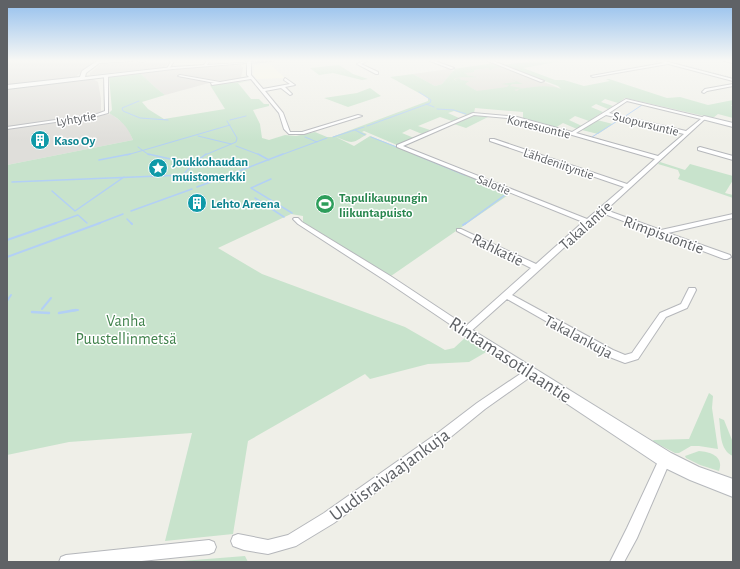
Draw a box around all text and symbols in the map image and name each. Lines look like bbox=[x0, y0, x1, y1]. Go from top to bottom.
street label: Lyhtytie bbox=[55, 110, 97, 129]
street label: Suopursuntie bbox=[611, 110, 680, 139]
street label: Kortesuontie bbox=[506, 113, 572, 142]
building icon: Kaso Oy bbox=[29, 129, 51, 151]
place label: Kaso Oy bbox=[54, 135, 96, 148]
street label: Lähdeniityntie bbox=[522, 146, 595, 183]
place label: Joukkohaudan muistomerkki bbox=[172, 156, 248, 184]
place icon: Joukkohaudan muistomerkki bbox=[147, 157, 169, 179]
street label: Salotie bbox=[475, 173, 512, 198]
building icon: Lehto Areena bbox=[186, 192, 208, 214]
place label: Tapulikaupungin liikuntapuisto bbox=[339, 192, 428, 220]
sports icon: Tapulikaupungin liikuntapuisto bbox=[314, 193, 336, 215]
place label: Lehto Areena bbox=[211, 198, 280, 211]
street label: Takalantie bbox=[556, 198, 615, 253]
street label: Rimpisuontie bbox=[621, 213, 706, 257]
street label: Rahkatie bbox=[469, 231, 526, 269]
street label: Takalankuja bbox=[541, 312, 615, 362]
park label: Vanha Puustellinmetsä bbox=[75, 313, 177, 347]
street label: Rintamasotilaantie bbox=[446, 314, 575, 407]
street label: Uudisraivaajankuja bbox=[326, 425, 454, 525]

